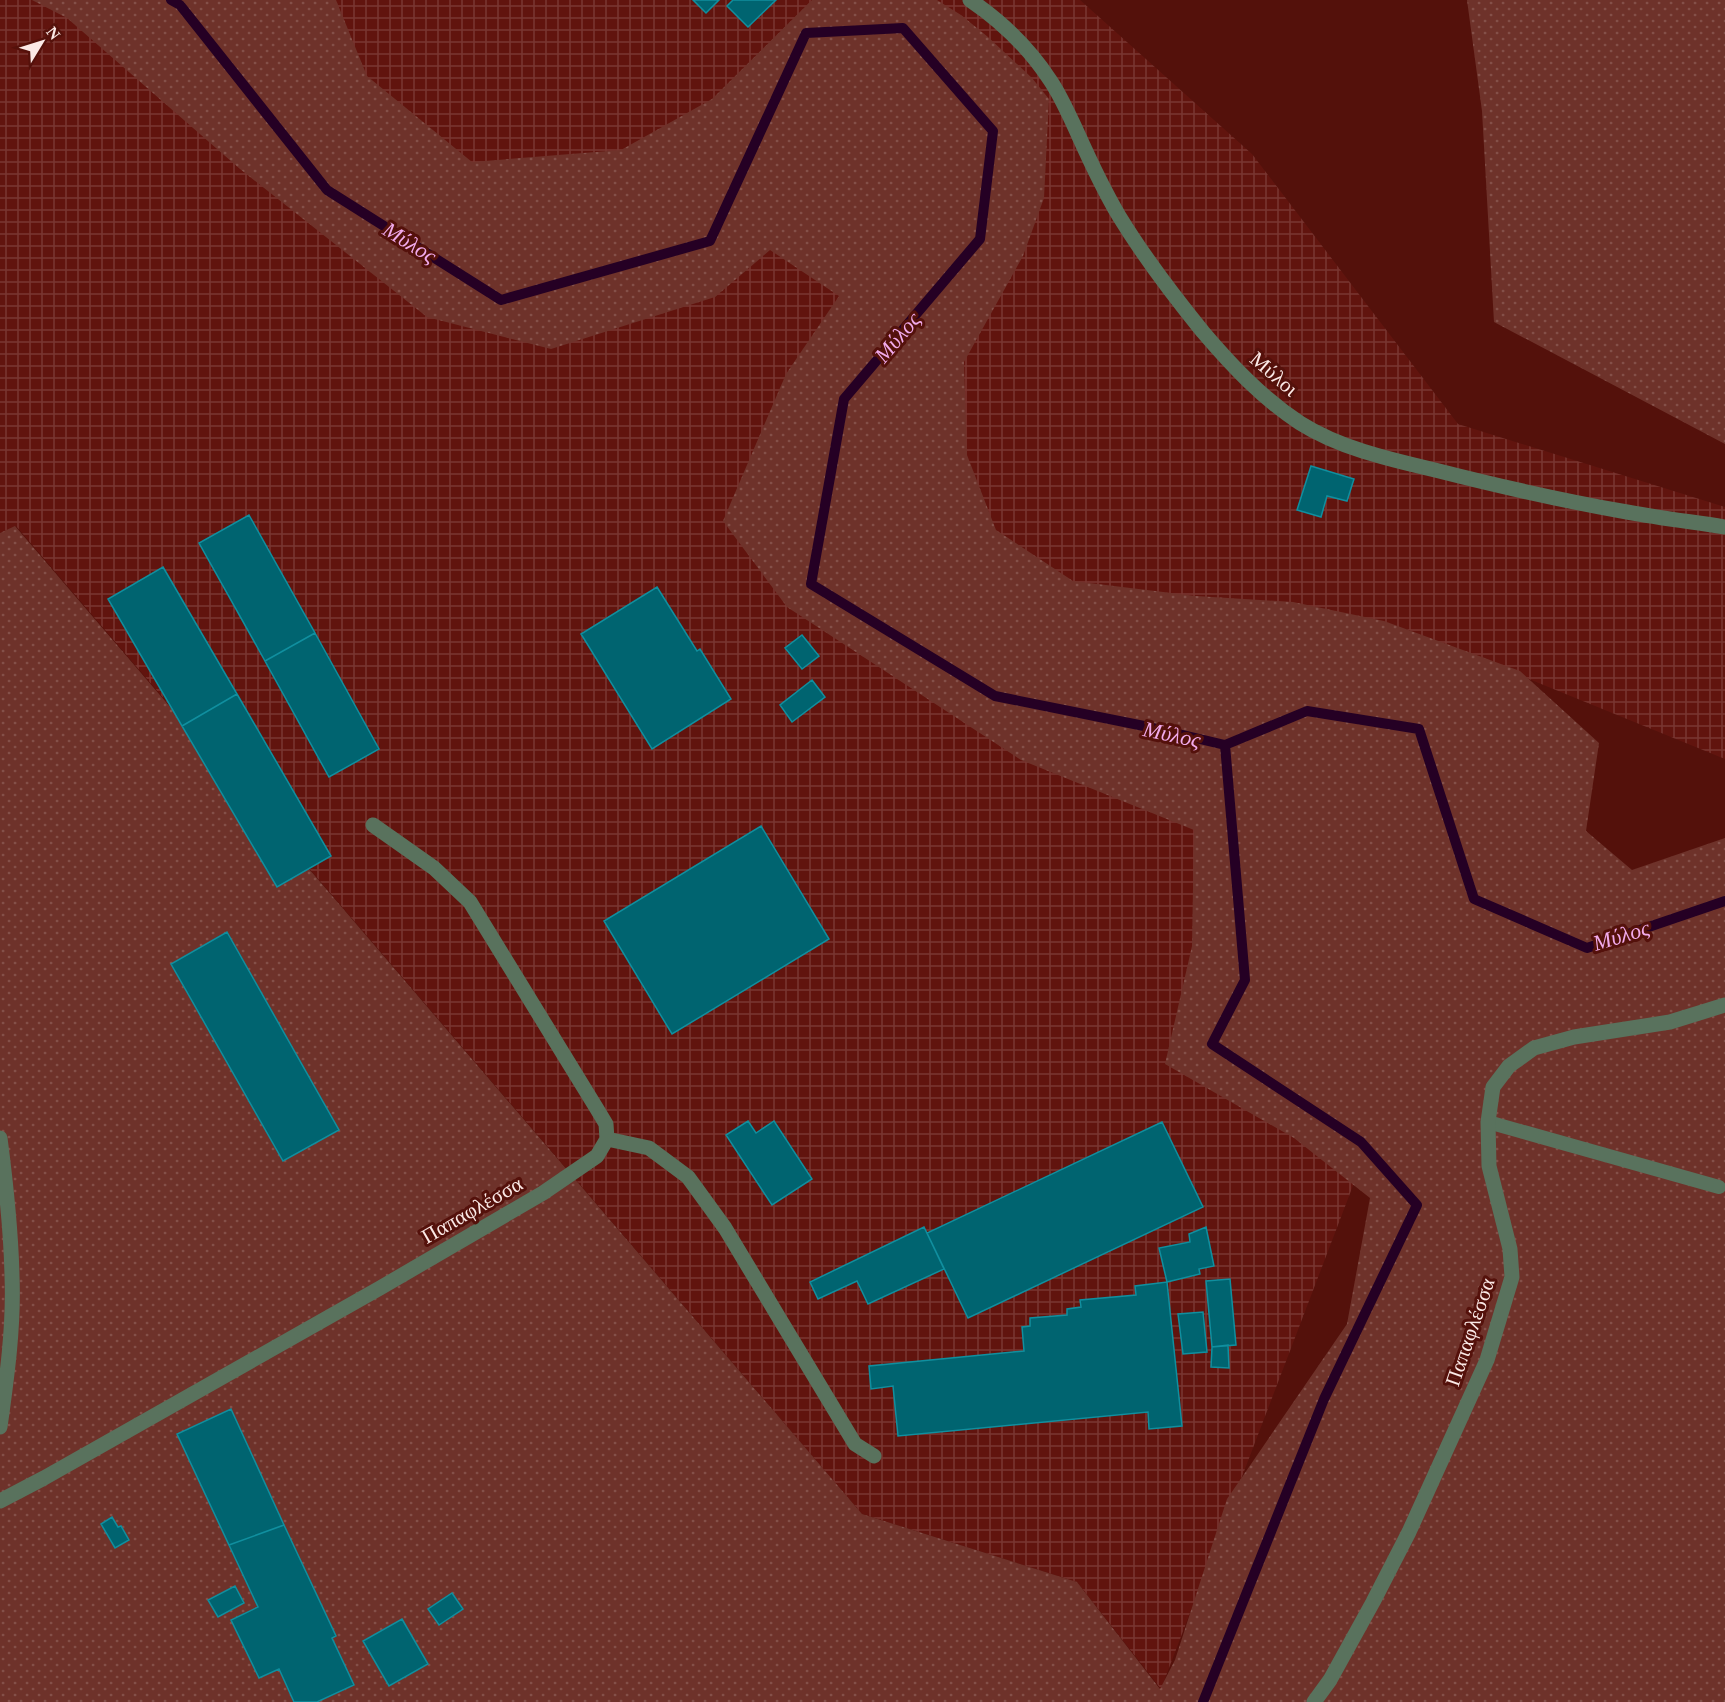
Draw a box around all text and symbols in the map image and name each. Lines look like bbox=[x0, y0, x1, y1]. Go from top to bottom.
north arrow bbox=[12, 12, 72, 72]
text: N bbox=[43, 23, 64, 43]
water label: Μύλος bbox=[378, 216, 442, 269]
water label: Μύλος bbox=[869, 306, 926, 368]
street label: Μύλοι bbox=[1245, 347, 1303, 401]
water label: Μύλος bbox=[1140, 716, 1204, 753]
water label: Μύλος bbox=[1589, 915, 1653, 956]
street label: Παπαφλέσσα bbox=[417, 1171, 527, 1249]
street label: Παπαφλέσσα bbox=[1440, 1275, 1500, 1389]

